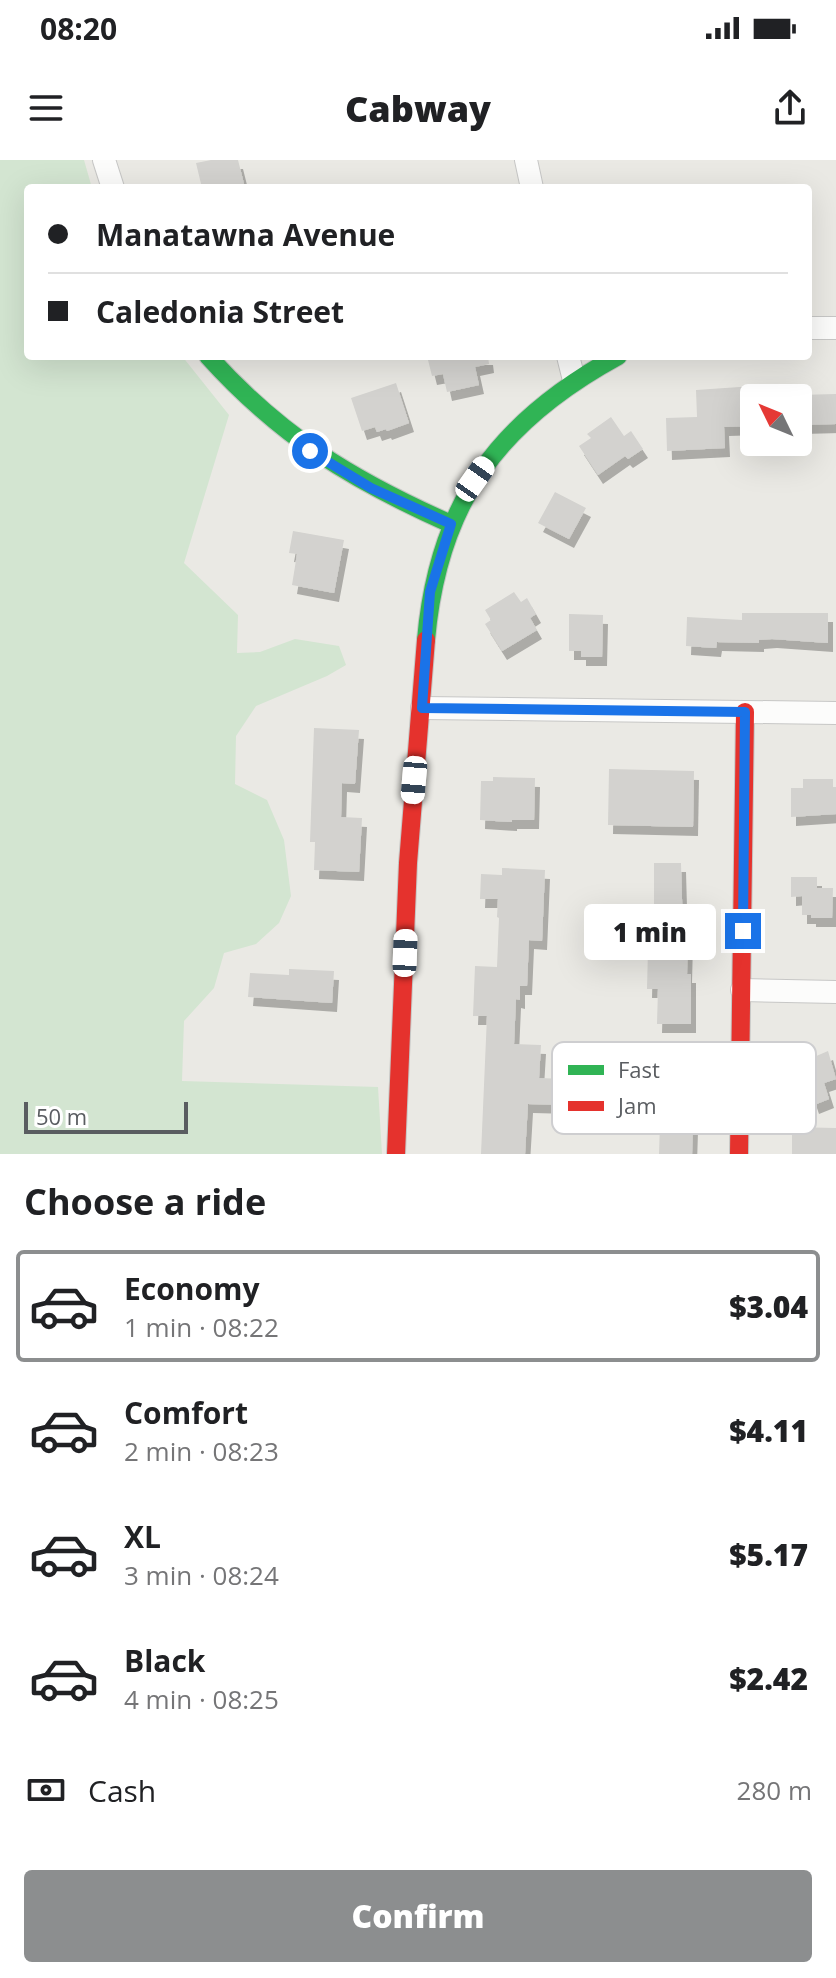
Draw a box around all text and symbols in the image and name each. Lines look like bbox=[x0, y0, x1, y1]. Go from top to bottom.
text: 08:20 bbox=[40, 8, 117, 49]
text: Cabway bbox=[345, 84, 491, 133]
icon: menu bbox=[24, 86, 68, 130]
icon: share bbox=[768, 86, 812, 130]
text: Manatawna Avenue bbox=[96, 214, 395, 255]
text: Caledonia Street bbox=[96, 291, 344, 332]
north arrow bbox=[740, 384, 812, 456]
map controls bbox=[740, 384, 812, 456]
route start bbox=[292, 433, 328, 469]
car bbox=[451, 452, 499, 506]
car bbox=[400, 755, 428, 805]
callout: 1 min bbox=[583, 903, 715, 959]
route end bbox=[725, 913, 761, 949]
text: 1 min bbox=[613, 914, 687, 950]
car bbox=[392, 929, 418, 977]
legend bbox=[552, 1042, 816, 1134]
text: Fast bbox=[618, 1054, 660, 1084]
text: Jam bbox=[616, 1090, 657, 1120]
scale bar bbox=[24, 1098, 188, 1134]
text: 50 m bbox=[36, 1101, 87, 1131]
text: Choose a ride bbox=[24, 1177, 266, 1226]
text: Economy bbox=[124, 1268, 260, 1309]
icon: car bbox=[28, 1270, 100, 1342]
text: $3.04 bbox=[729, 1286, 808, 1327]
text: 1 min · 08:22 bbox=[124, 1309, 279, 1345]
text: Comfort bbox=[124, 1392, 248, 1433]
icon: car bbox=[28, 1394, 100, 1466]
text: $4.11 bbox=[729, 1410, 808, 1451]
text: 2 min · 08:23 bbox=[124, 1433, 279, 1469]
text: XL bbox=[124, 1516, 161, 1557]
icon: car bbox=[28, 1518, 100, 1590]
text: $5.17 bbox=[729, 1534, 808, 1575]
text: 3 min · 08:24 bbox=[124, 1557, 279, 1593]
text: Black bbox=[124, 1640, 205, 1681]
icon: car bbox=[28, 1642, 100, 1714]
text: $2.42 bbox=[729, 1658, 808, 1699]
text: 4 min · 08:25 bbox=[124, 1681, 279, 1717]
icon: cash bbox=[24, 1768, 68, 1812]
text: Cash bbox=[88, 1770, 156, 1811]
text: 280 m bbox=[737, 1772, 812, 1808]
button: Confirm bbox=[24, 1870, 812, 1962]

